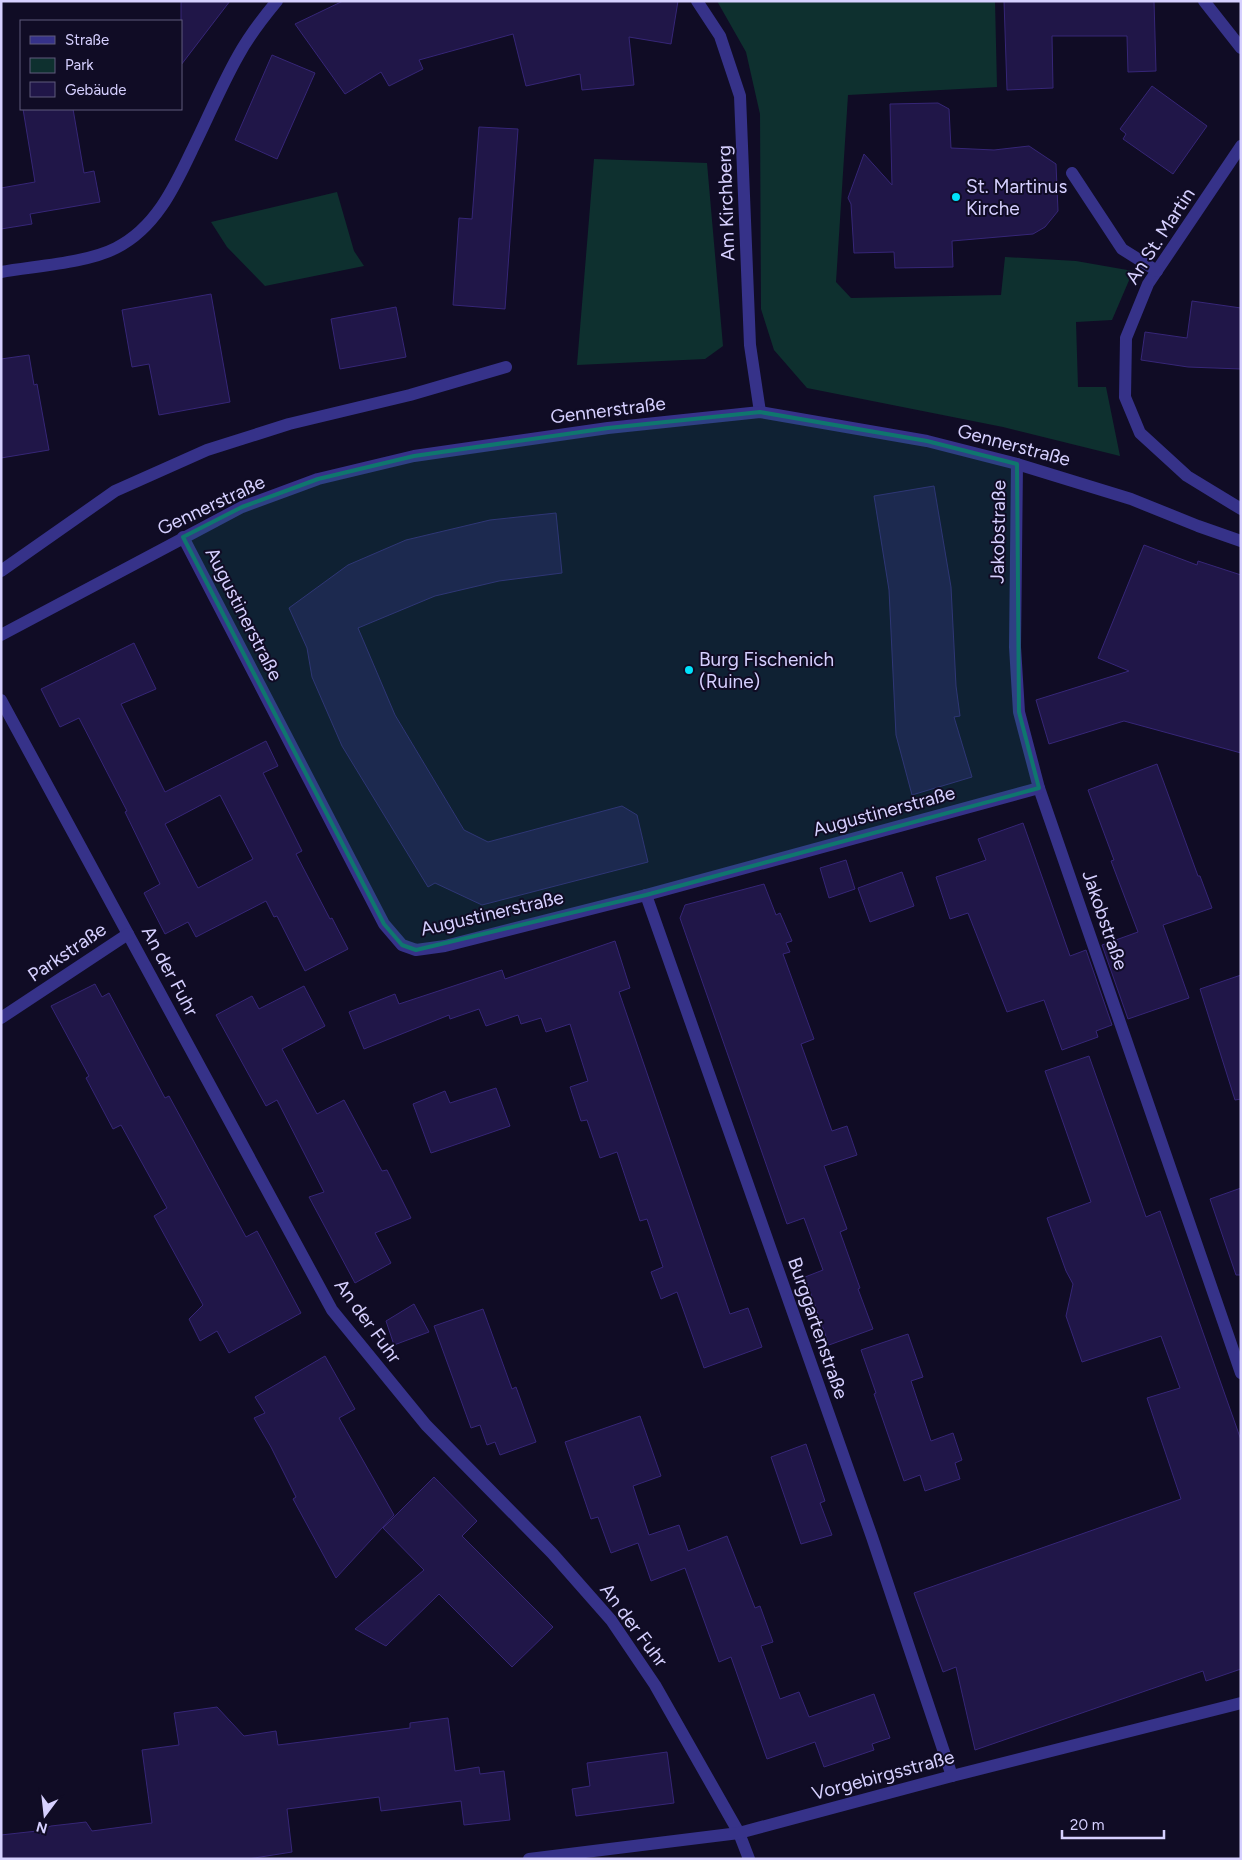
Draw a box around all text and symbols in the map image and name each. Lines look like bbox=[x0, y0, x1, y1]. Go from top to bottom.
legend bbox=[20, 20, 182, 110]
text: Straße bbox=[65, 31, 109, 49]
text: Park bbox=[65, 56, 94, 74]
text: Gebäude bbox=[65, 81, 126, 99]
street label: Am Kirchberg bbox=[712, 145, 740, 261]
place label: St. Martinus Kirche bbox=[966, 175, 1067, 220]
street label: An St. Martin bbox=[1120, 184, 1200, 288]
marker: St. Martinus Kirche bbox=[950, 191, 962, 203]
street label: Gennerstraße bbox=[549, 392, 667, 428]
street label: Gennerstraße bbox=[955, 419, 1073, 471]
street label: Gennerstraße bbox=[154, 470, 268, 540]
street label: Jakobstraße bbox=[986, 480, 1010, 584]
street label: Augustinerstraße bbox=[201, 544, 287, 684]
place label: Burg Fischenich (Ruine) bbox=[699, 648, 834, 693]
marker: Burg Fischenich (Ruine) bbox=[683, 664, 695, 676]
street label: Augustinerstraße bbox=[810, 781, 958, 841]
street label: Jakobstraße bbox=[1077, 867, 1133, 973]
street label: Augustinerstraße bbox=[418, 885, 566, 941]
street label: Parkstraße bbox=[24, 917, 110, 987]
street label: An der Fuhr bbox=[137, 922, 204, 1020]
street label: Burggartenstraße bbox=[783, 1254, 853, 1402]
street label: An der Fuhr bbox=[330, 1274, 407, 1368]
street label: An der Fuhr bbox=[595, 1579, 673, 1672]
street label: Vorgebirgsstraße bbox=[809, 1745, 957, 1805]
north arrow bbox=[20, 1790, 70, 1840]
scale bar bbox=[1062, 1808, 1164, 1840]
text: 20 m bbox=[1070, 1816, 1104, 1834]
text: N bbox=[34, 1817, 49, 1837]

